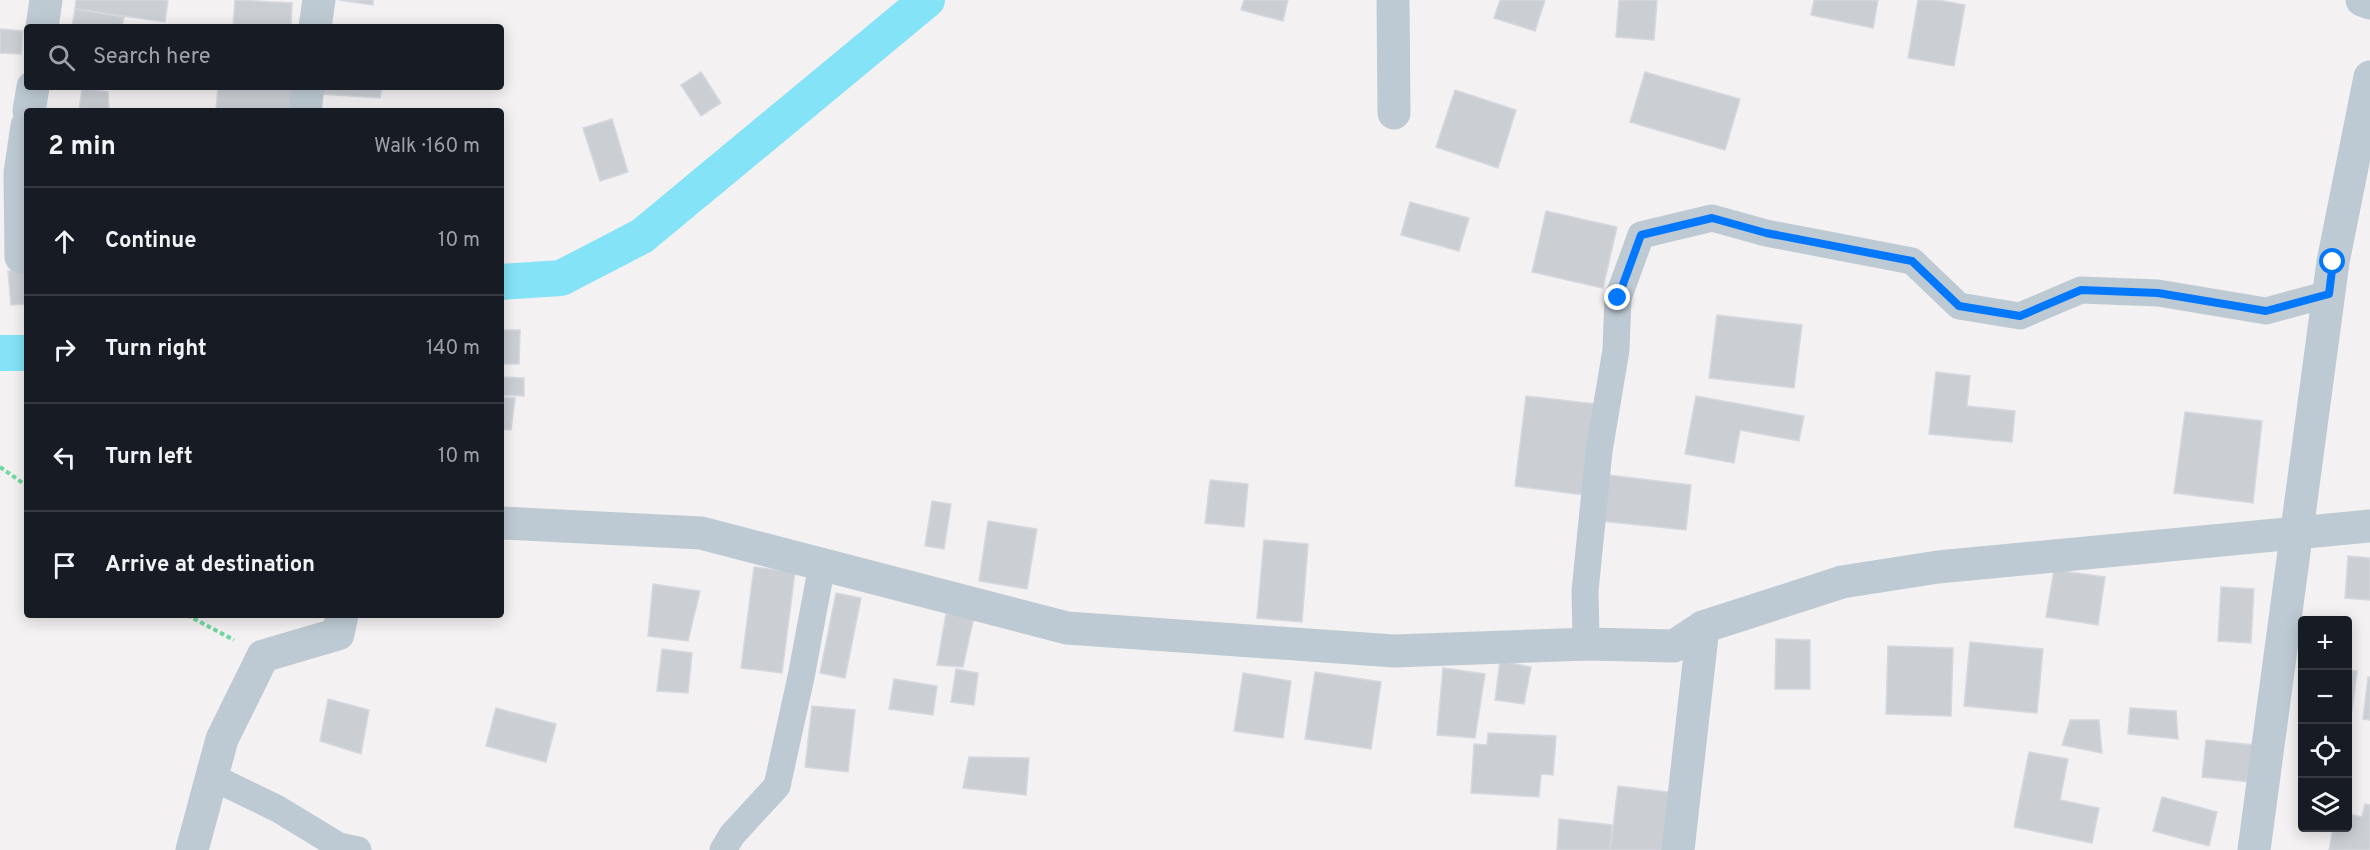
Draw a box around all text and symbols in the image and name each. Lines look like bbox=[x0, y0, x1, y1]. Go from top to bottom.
search box bbox=[24, 24, 504, 90]
icon: search bbox=[45, 41, 78, 74]
text: Search here bbox=[93, 44, 211, 71]
text: 2 min bbox=[48, 131, 116, 164]
text: Walk · 160 m bbox=[374, 134, 480, 160]
icon: ahead bbox=[48, 225, 81, 258]
text: Continue bbox=[105, 228, 196, 255]
text: 10 m bbox=[438, 228, 480, 254]
route start bbox=[2319, 248, 2345, 274]
route end bbox=[1604, 284, 1630, 310]
icon: right bbox=[48, 333, 81, 366]
text: Turn right bbox=[105, 336, 207, 363]
text: 140 m bbox=[426, 336, 480, 362]
icon: left bbox=[48, 441, 81, 474]
text: Turn left bbox=[105, 444, 193, 471]
text: 10 m bbox=[438, 444, 480, 470]
icon: arrive bbox=[48, 549, 81, 582]
text: Arrive at destination bbox=[105, 552, 315, 579]
map controls bbox=[2298, 616, 2352, 832]
button: + bbox=[2298, 616, 2352, 670]
button: − bbox=[2298, 670, 2352, 724]
button: locate bbox=[2298, 724, 2352, 778]
button: layers bbox=[2298, 778, 2352, 832]

